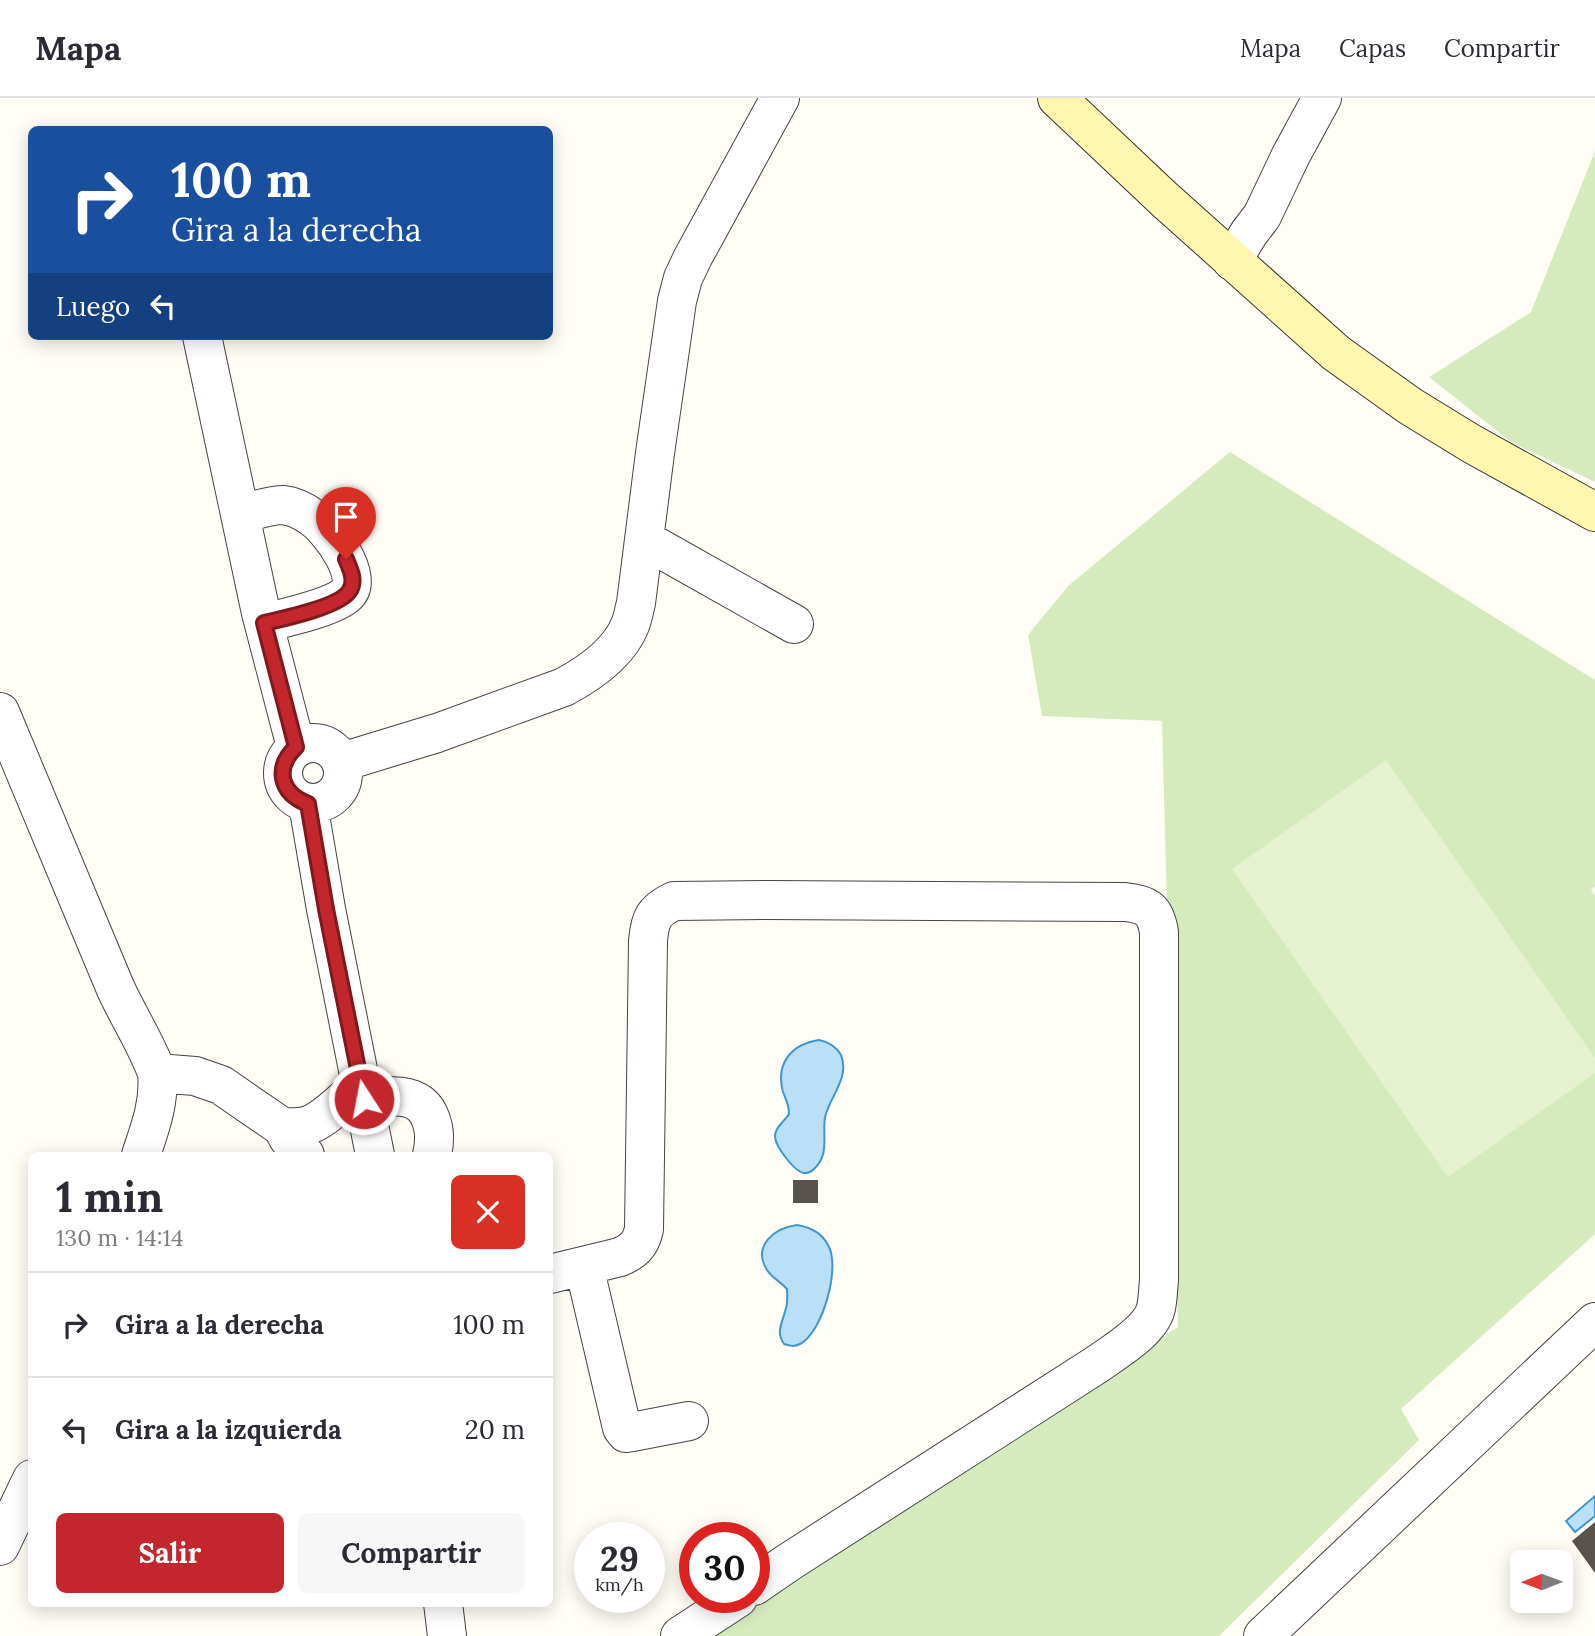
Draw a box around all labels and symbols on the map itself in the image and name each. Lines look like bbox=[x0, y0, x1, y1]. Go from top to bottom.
pin bbox=[316, 487, 376, 559]
position arrow bbox=[327, 1062, 401, 1136]
speed limit sign: 30 bbox=[679, 1522, 770, 1613]
north arrow bbox=[1510, 1550, 1573, 1614]

